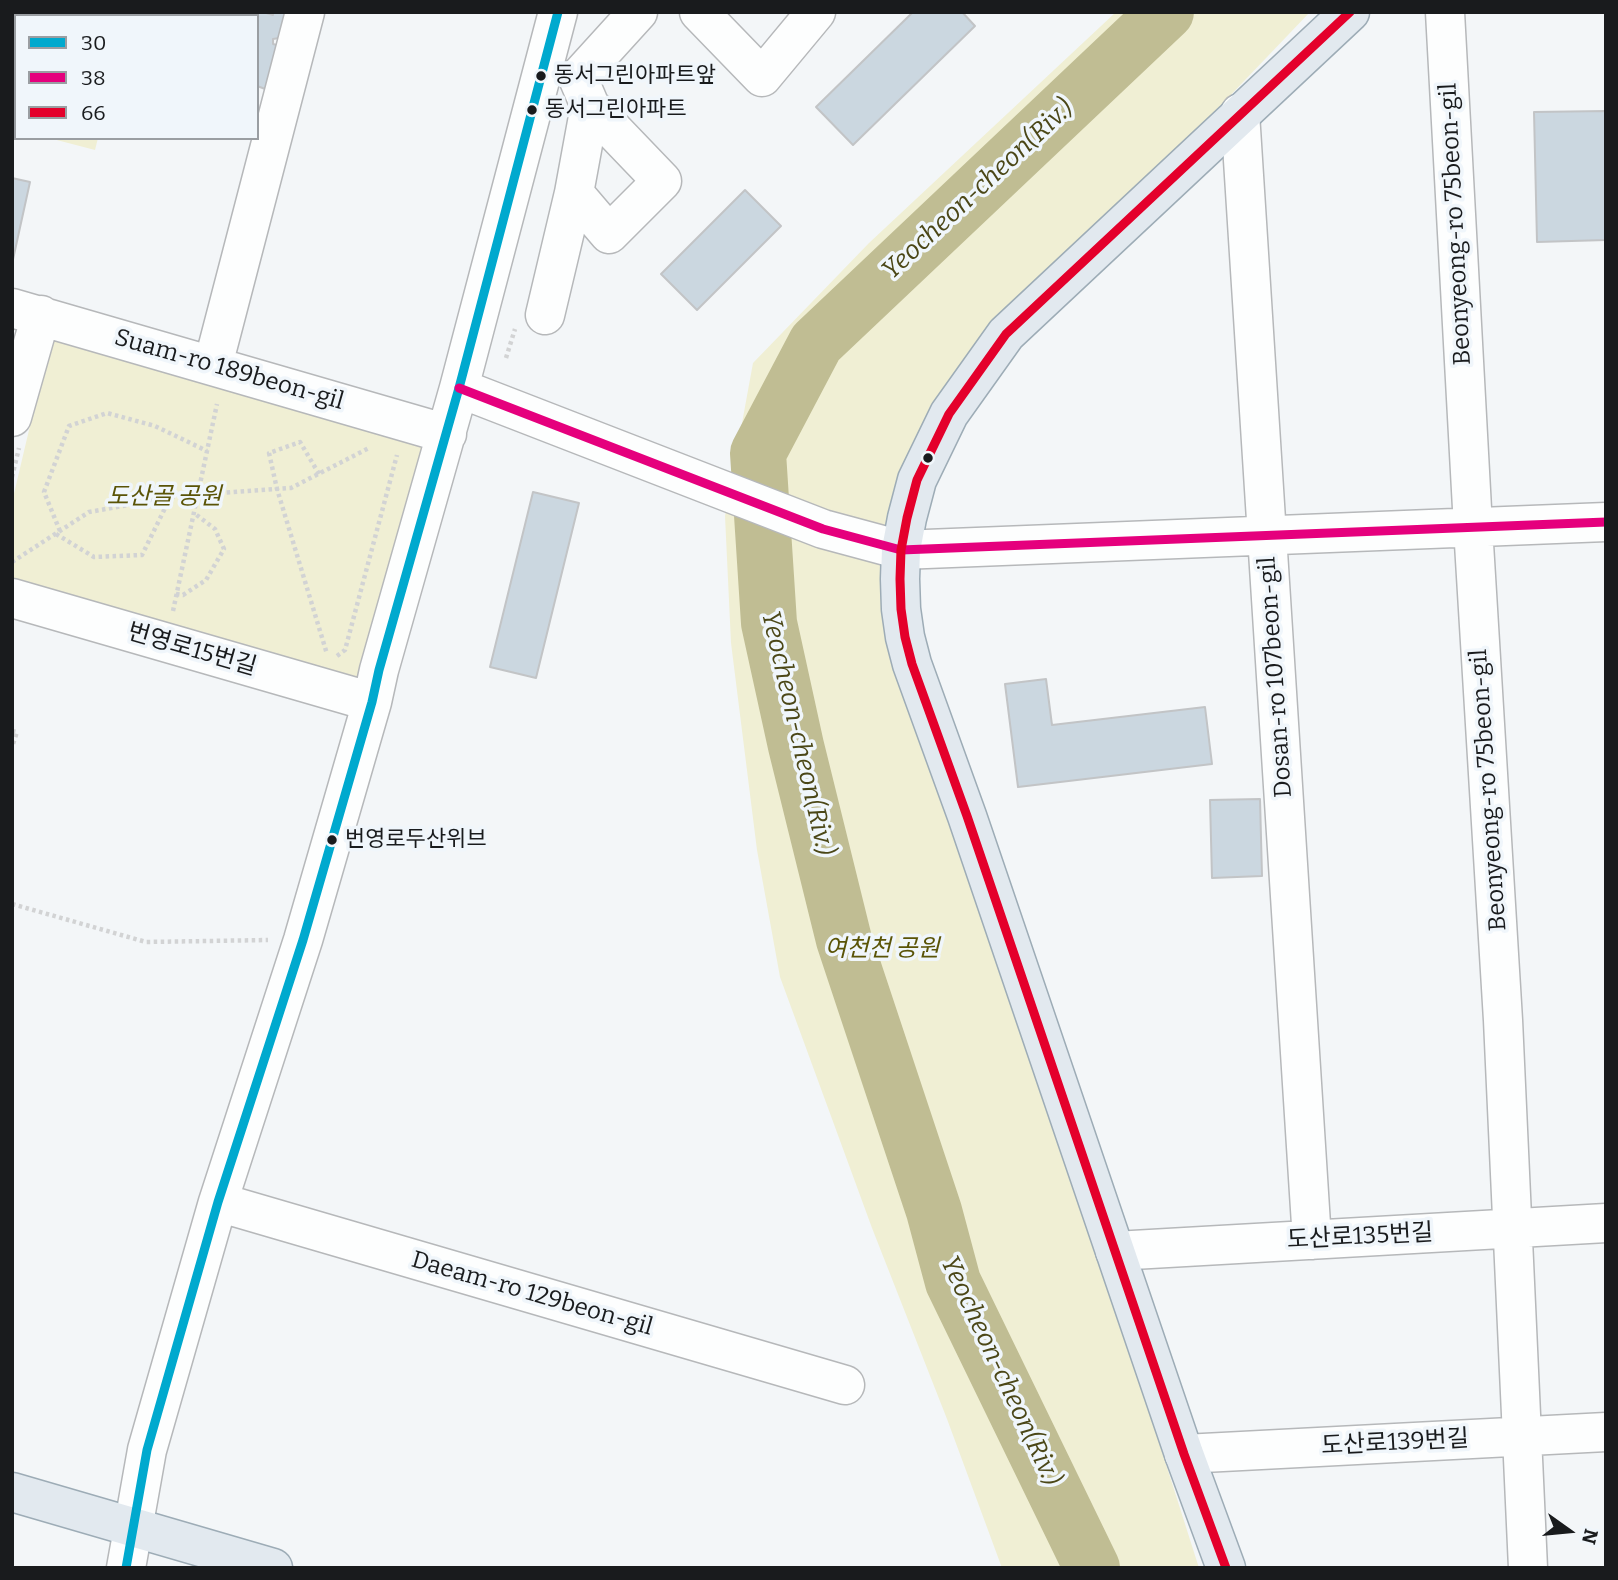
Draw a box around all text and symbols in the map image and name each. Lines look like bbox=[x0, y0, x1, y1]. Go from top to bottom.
legend bbox=[14, 14, 259, 140]
text: 30 bbox=[81, 30, 106, 56]
place label: 동서그린아파트앞 bbox=[554, 63, 716, 89]
text: 38 bbox=[81, 65, 106, 91]
marker: 동서그린아파트앞 bbox=[534, 69, 548, 83]
street label: Beonyeong-ro 75beon-gil bbox=[1434, 82, 1478, 366]
water label: Yeocheon-cheon(Riv.) bbox=[876, 94, 1080, 286]
place label: 동서그린아파트 bbox=[545, 97, 687, 123]
text: 66 bbox=[81, 100, 106, 126]
marker: 동서그린아파트 bbox=[525, 103, 539, 117]
street label: Suam-ro 189beon-gil bbox=[111, 324, 347, 416]
unlabelled marker bbox=[921, 451, 935, 465]
park label: 도산골 공원 bbox=[106, 483, 222, 511]
street label: Dosan-ro 107beon-gil bbox=[1253, 555, 1299, 799]
water label: Yeocheon-cheon(Riv.) bbox=[754, 608, 840, 858]
street label: 번영로15번길 bbox=[124, 618, 260, 682]
street label: Beonyeong-ro 75beon-gil bbox=[1465, 648, 1513, 932]
place label: 번영로두산위브 bbox=[345, 827, 487, 853]
marker: 번영로두산위브 bbox=[325, 833, 339, 847]
park label: 여천천 공원 bbox=[824, 935, 940, 963]
street label: 도산로135번길 bbox=[1286, 1219, 1434, 1255]
street label: Daeam-ro 129beon-gil bbox=[408, 1246, 656, 1342]
water label: Yeocheon-cheon(Riv.) bbox=[933, 1251, 1067, 1491]
street label: 도산로139번길 bbox=[1320, 1425, 1470, 1461]
north arrow bbox=[1534, 1496, 1604, 1566]
text: N bbox=[1577, 1526, 1603, 1547]

